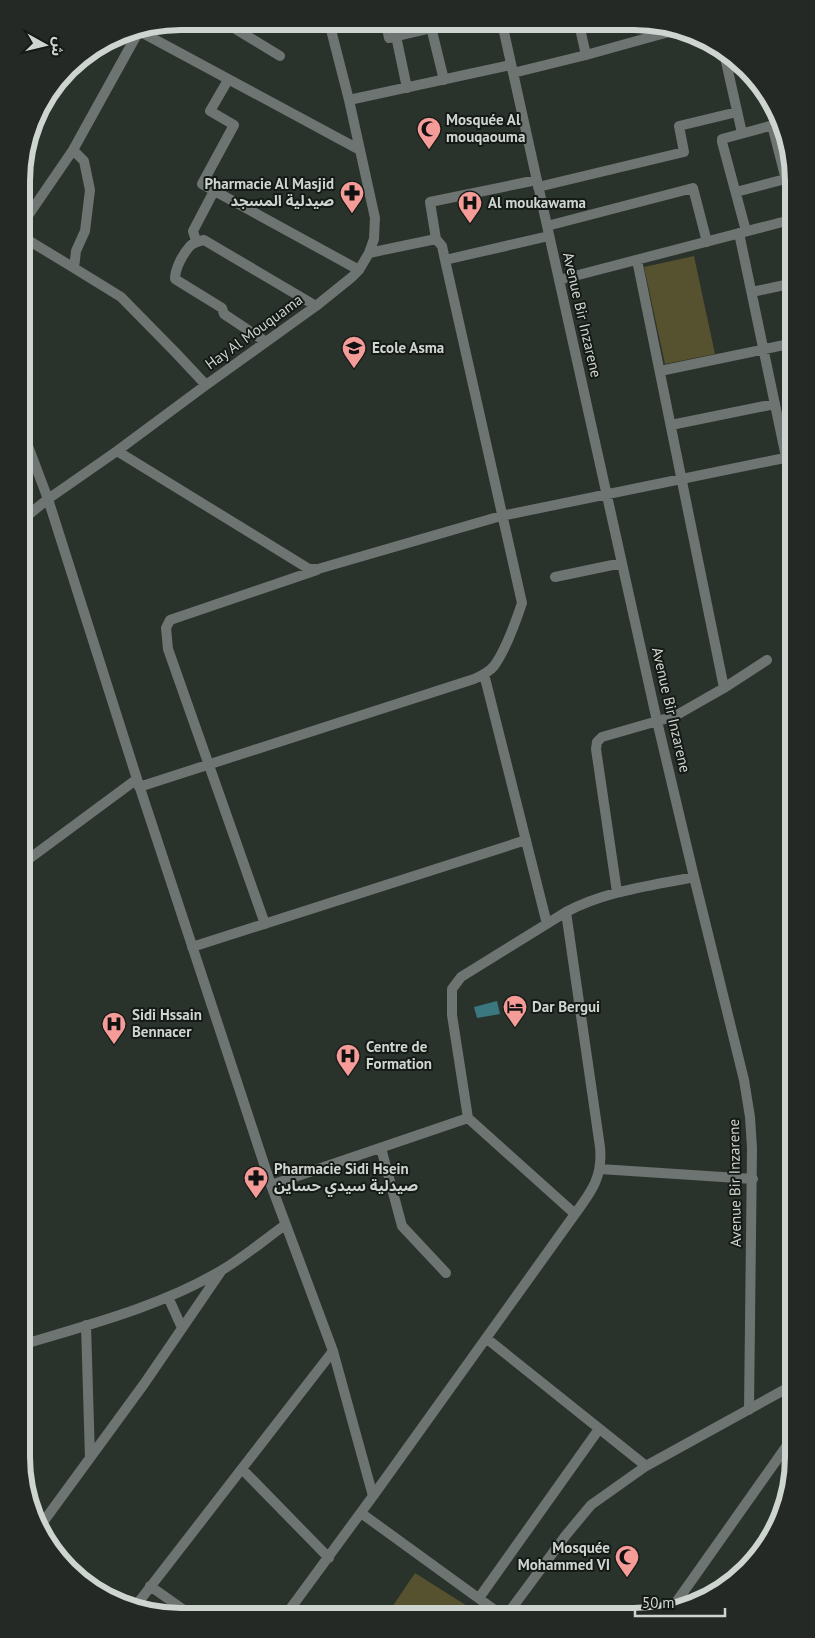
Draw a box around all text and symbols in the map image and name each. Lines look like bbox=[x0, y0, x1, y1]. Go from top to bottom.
north arrow bbox=[20, 20, 70, 70]
text: ش bbox=[48, 36, 68, 58]
place label: Mosquée Al mouqaouma bbox=[446, 110, 525, 146]
mosque icon: Mosquée Al mouqaouma bbox=[416, 116, 442, 150]
place label: Pharmacie Al Masjid صيدلية المسجد bbox=[204, 174, 334, 210]
pharmacy icon: Pharmacie Al Masjid صيدلية المسجد bbox=[339, 180, 365, 214]
hospital icon: Al moukawama bbox=[457, 190, 483, 224]
place label: Al moukawama bbox=[488, 193, 586, 212]
street label: Avenue Bir Inzarene bbox=[559, 250, 606, 379]
street label: Hay Al Mouquama bbox=[201, 290, 306, 373]
school or university icon: Ecole Asma bbox=[341, 335, 367, 369]
place label: Ecole Asma bbox=[372, 338, 444, 357]
street label: Avenue Bir Inzarene bbox=[648, 645, 695, 774]
hotel icon: Dar Bergui bbox=[502, 994, 528, 1028]
place label: Dar Bergui bbox=[532, 997, 600, 1016]
place label: Sidi Hssain Bennacer bbox=[132, 1005, 202, 1041]
hospital icon: Sidi Hssain Bennacer bbox=[101, 1011, 127, 1045]
place label: Centre de Formation bbox=[366, 1037, 432, 1073]
hospital icon: Centre de Formation bbox=[335, 1043, 361, 1077]
street label: Avenue Bir Inzarene bbox=[724, 1119, 745, 1247]
place label: Pharmacie Sidi Hsein صيدلية سيدي حساين bbox=[274, 1159, 418, 1197]
pharmacy icon: Pharmacie Sidi Hsein صيدلية سيدي حساين bbox=[243, 1165, 269, 1199]
place label: Mosquée Mohammed VI bbox=[518, 1538, 610, 1574]
mosque icon: Mosquée Mohammed VI bbox=[614, 1544, 640, 1578]
scale bar bbox=[635, 1586, 725, 1618]
text: 50 m bbox=[642, 1593, 675, 1612]

